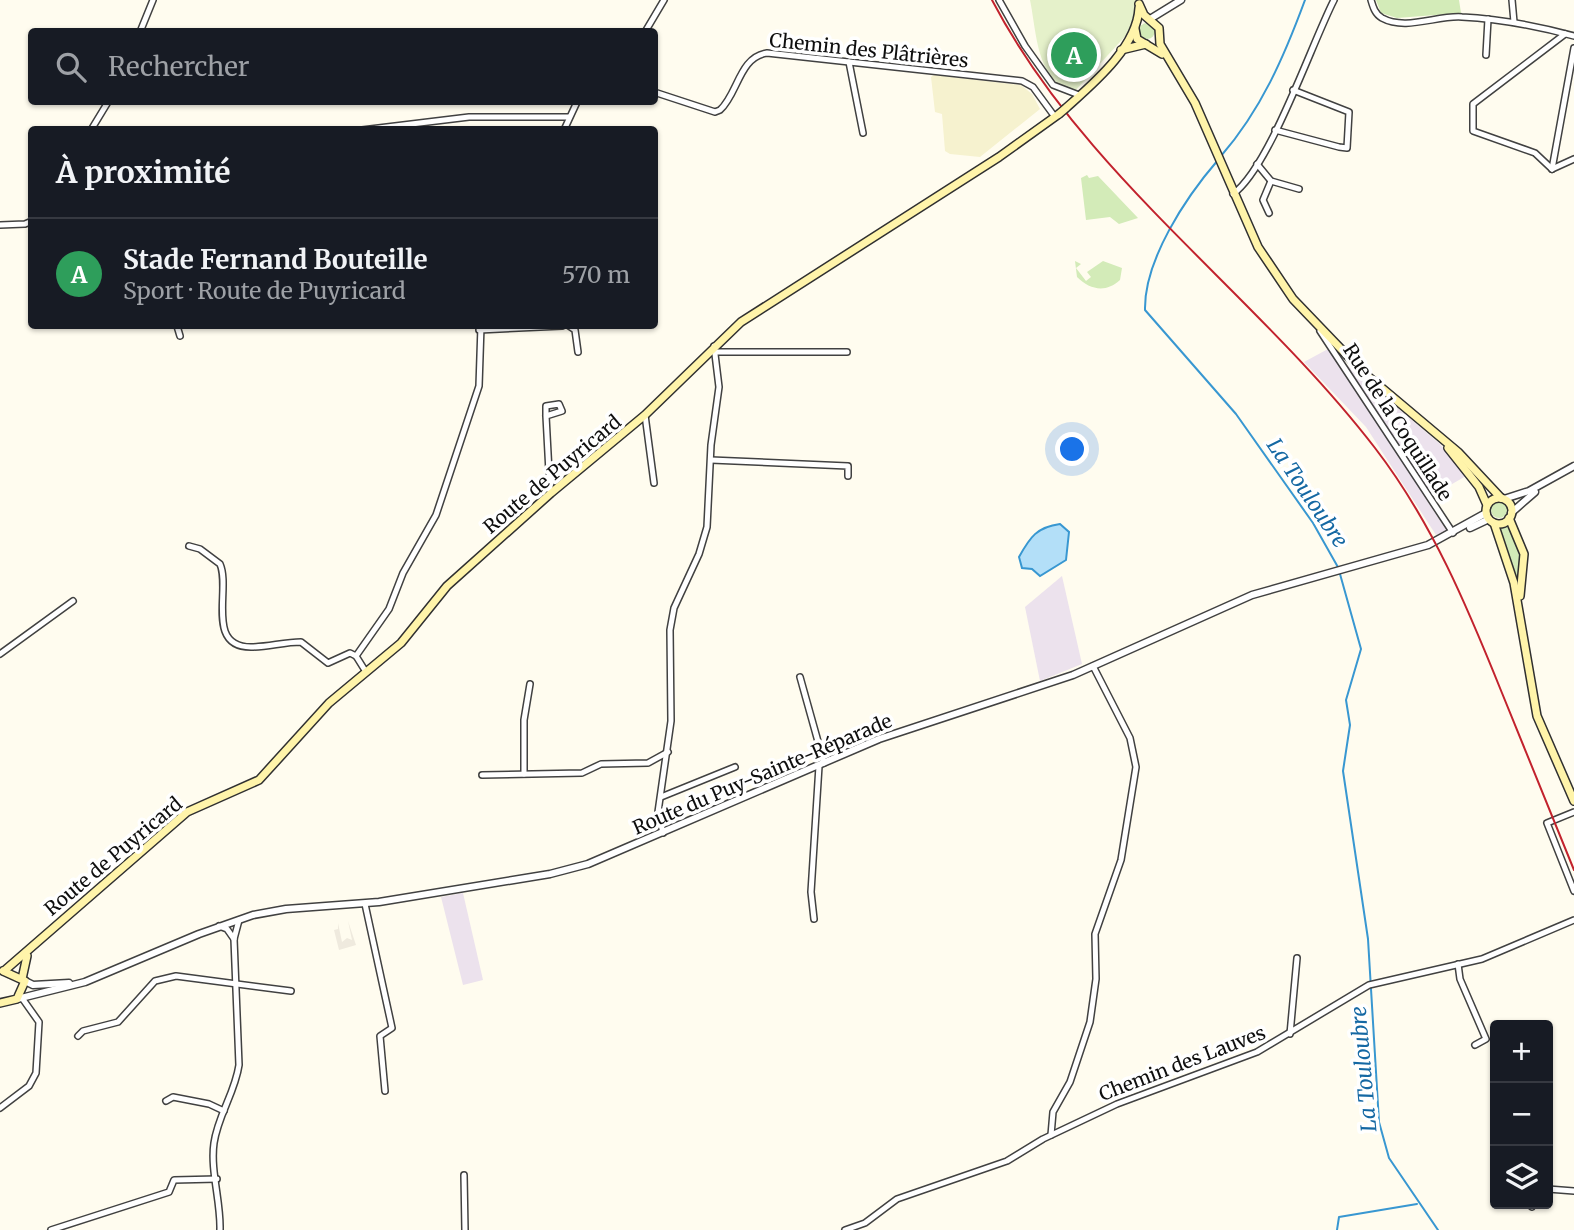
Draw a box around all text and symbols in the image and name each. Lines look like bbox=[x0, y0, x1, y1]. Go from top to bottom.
search box bbox=[28, 28, 658, 105]
street label: Chemin des Plâtrières bbox=[768, 28, 970, 72]
pin: A bbox=[1051, 29, 1097, 81]
icon: search bbox=[52, 48, 90, 86]
text: Rechercher bbox=[108, 50, 250, 83]
text: À proximité bbox=[56, 153, 231, 191]
text: Stade Fernand Bouteille bbox=[123, 243, 428, 276]
text: A bbox=[71, 260, 87, 289]
text: 570 m bbox=[562, 260, 630, 289]
text: Sport · Route de Puyricard bbox=[123, 276, 406, 305]
street label: Rue de la Coquillade bbox=[1338, 339, 1458, 505]
street label: Route de Puyricard bbox=[478, 409, 626, 539]
your location bbox=[1055, 432, 1089, 466]
water label: La Touloubre bbox=[1261, 433, 1354, 552]
street label: Route du Puy-Sainte-Réparade bbox=[629, 708, 895, 840]
street label: Route de Puyricard bbox=[39, 791, 187, 921]
water label: La Touloubre bbox=[1345, 1005, 1382, 1133]
street label: Chemin des Lauves bbox=[1095, 1020, 1269, 1106]
map controls bbox=[1490, 1020, 1553, 1209]
button: + bbox=[1490, 1020, 1553, 1083]
button: − bbox=[1490, 1083, 1553, 1146]
button: layers bbox=[1490, 1146, 1553, 1209]

